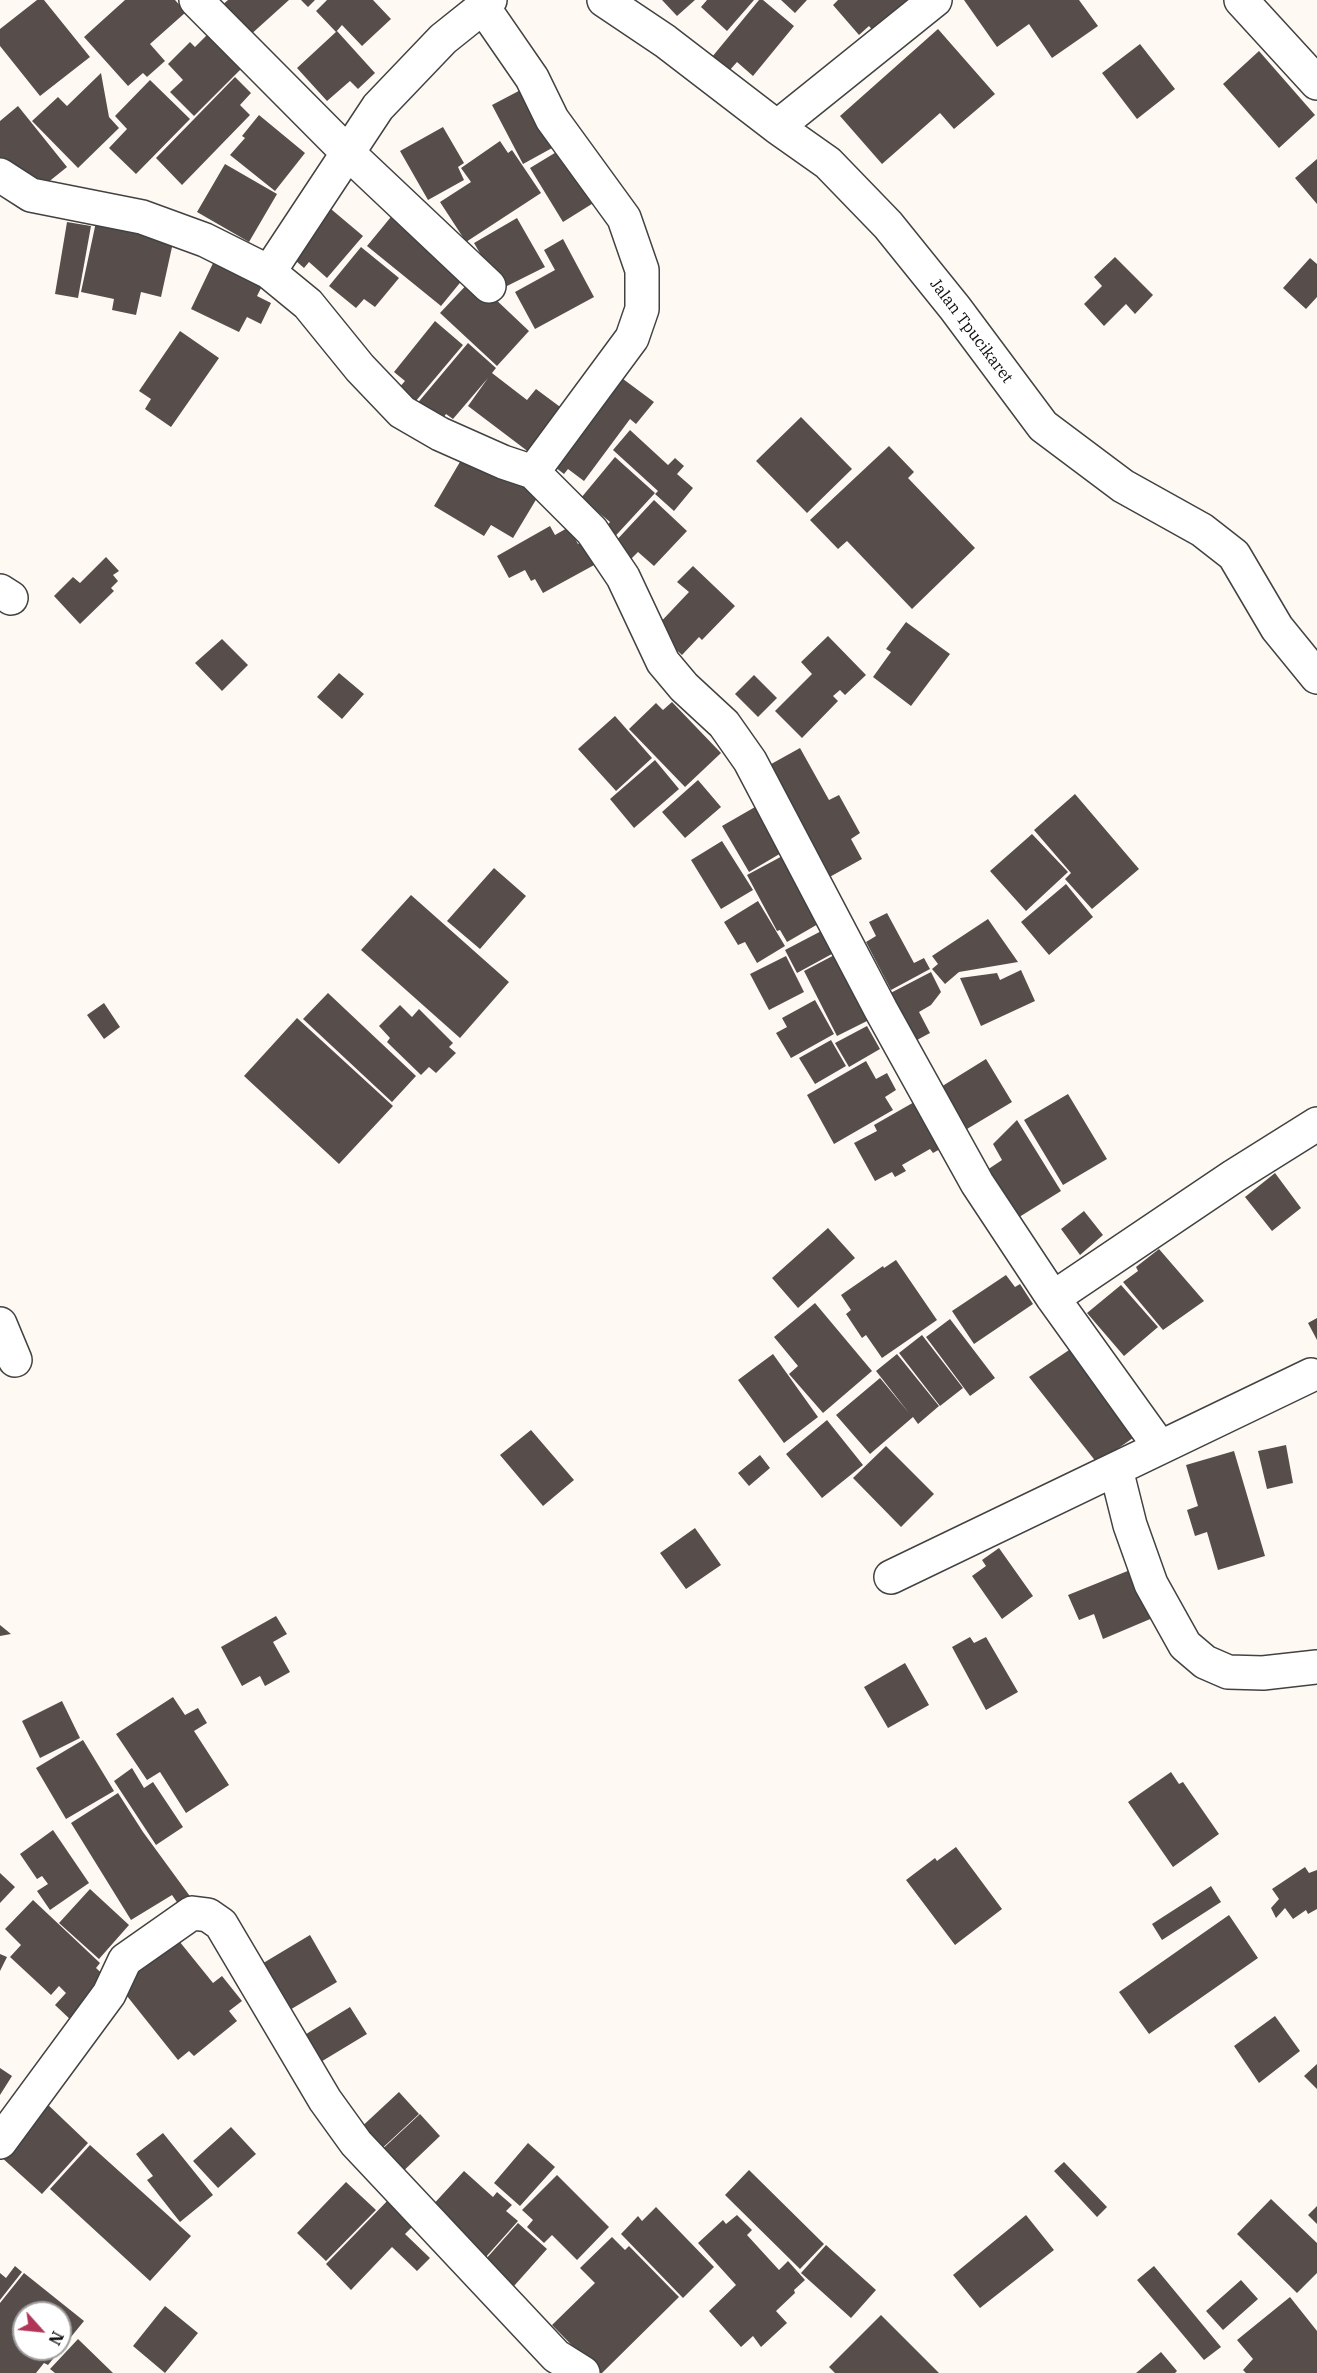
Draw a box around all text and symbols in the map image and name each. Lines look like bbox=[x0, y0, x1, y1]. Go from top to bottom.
street label: Jalan Tpucikaret bbox=[925, 275, 1017, 387]
north arrow bbox=[12, 2301, 72, 2361]
text: N bbox=[44, 2328, 68, 2348]

